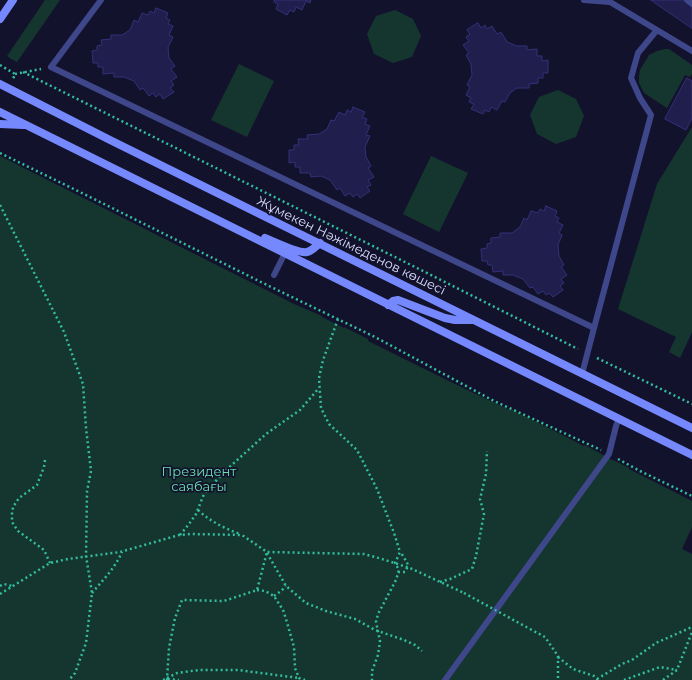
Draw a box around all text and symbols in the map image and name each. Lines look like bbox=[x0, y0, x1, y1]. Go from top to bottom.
street label: Жұмекен Нәжімеденов көшесі bbox=[254, 193, 448, 299]
park label: Президент саябағы bbox=[162, 464, 236, 495]

